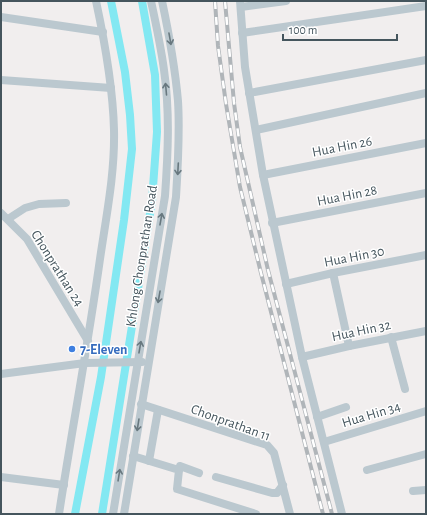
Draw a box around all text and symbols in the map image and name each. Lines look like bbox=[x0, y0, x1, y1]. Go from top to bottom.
scale bar bbox=[283, 16, 397, 42]
text: 100 m bbox=[289, 24, 317, 36]
one-way arrow bbox=[166, 32, 174, 45]
one-way arrow bbox=[162, 83, 170, 96]
street label: Hua Hin 26 bbox=[311, 134, 373, 160]
one-way arrow bbox=[174, 162, 181, 175]
street label: Hua Hin 28 bbox=[316, 183, 378, 209]
street label: Khlong Chonprathan Road bbox=[124, 184, 160, 328]
one-way arrow bbox=[158, 213, 166, 226]
street label: Chonprathan 24 bbox=[28, 228, 86, 309]
street label: Hua Hin 30 bbox=[323, 244, 385, 270]
one-way arrow bbox=[155, 290, 163, 303]
street label: Hua Hin 32 bbox=[330, 318, 392, 344]
one-way arrow bbox=[136, 341, 144, 354]
place label: 7-Eleven bbox=[80, 343, 128, 357]
marker: 7-Eleven bbox=[67, 344, 77, 354]
street label: Hua Hin 34 bbox=[340, 399, 402, 430]
street label: Chonprathan 11 bbox=[189, 402, 272, 444]
one-way arrow bbox=[133, 418, 141, 431]
one-way arrow bbox=[115, 469, 123, 482]

